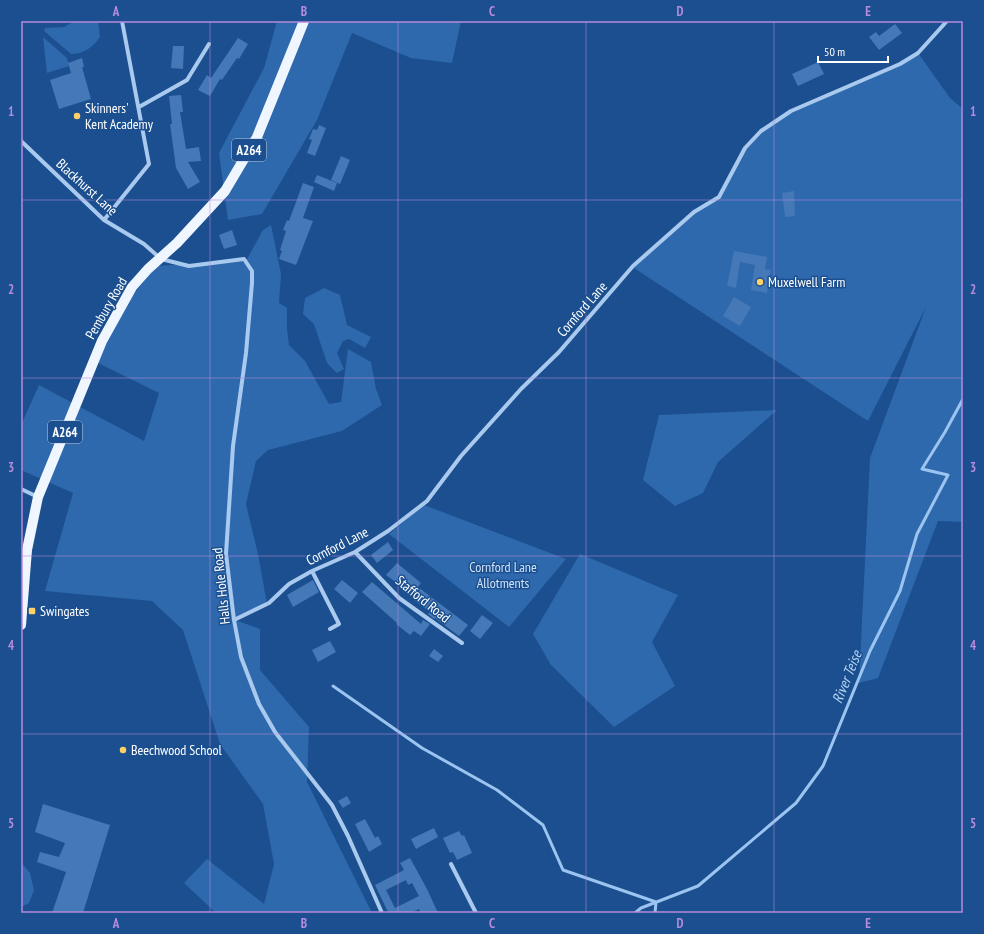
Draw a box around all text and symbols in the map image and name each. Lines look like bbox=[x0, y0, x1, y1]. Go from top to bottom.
text: A bbox=[112, 3, 120, 20]
text: B bbox=[301, 3, 307, 20]
text: C bbox=[489, 3, 495, 20]
text: D bbox=[677, 3, 684, 20]
text: E bbox=[865, 3, 871, 20]
scale bar bbox=[818, 38, 888, 64]
text: 50 m bbox=[824, 44, 845, 59]
place label: Skinners' Kent Academy bbox=[85, 99, 154, 133]
text: 1 bbox=[8, 103, 14, 120]
text: 1 bbox=[970, 103, 976, 120]
marker: Skinners' Kent Academy bbox=[72, 111, 82, 121]
road number: A264 bbox=[232, 139, 266, 161]
street label: Blackhurst Lane bbox=[53, 155, 122, 219]
place label: Muxelwell Farm bbox=[768, 273, 845, 291]
street label: Pembury Road bbox=[81, 274, 131, 342]
street label: Cornford Lane bbox=[553, 277, 611, 340]
marker: Muxelwell Farm bbox=[755, 277, 765, 287]
text: 2 bbox=[8, 281, 14, 298]
text: 2 bbox=[970, 281, 976, 298]
road number: A264 bbox=[48, 421, 82, 443]
text: 3 bbox=[8, 459, 14, 476]
text: 3 bbox=[970, 459, 976, 476]
street label: Cornford Lane bbox=[303, 523, 371, 569]
street label: Halls Hole Road bbox=[208, 547, 234, 625]
park label: Cornford Lane Allotments bbox=[469, 558, 537, 592]
street label: Stafford Road bbox=[392, 571, 454, 627]
place label: Swingates bbox=[40, 602, 90, 620]
marker: Swingates bbox=[27, 606, 37, 616]
text: 4 bbox=[8, 637, 15, 654]
text: 4 bbox=[970, 637, 977, 654]
water label: River Teise bbox=[827, 647, 866, 706]
place label: Beechwood School bbox=[131, 741, 223, 759]
marker: Beechwood School bbox=[118, 745, 128, 755]
text: 5 bbox=[8, 815, 14, 832]
text: 5 bbox=[970, 815, 976, 832]
text: A bbox=[112, 915, 120, 932]
text: B bbox=[301, 915, 307, 932]
text: C bbox=[489, 915, 495, 932]
text: D bbox=[677, 915, 684, 932]
text: E bbox=[865, 915, 871, 932]

